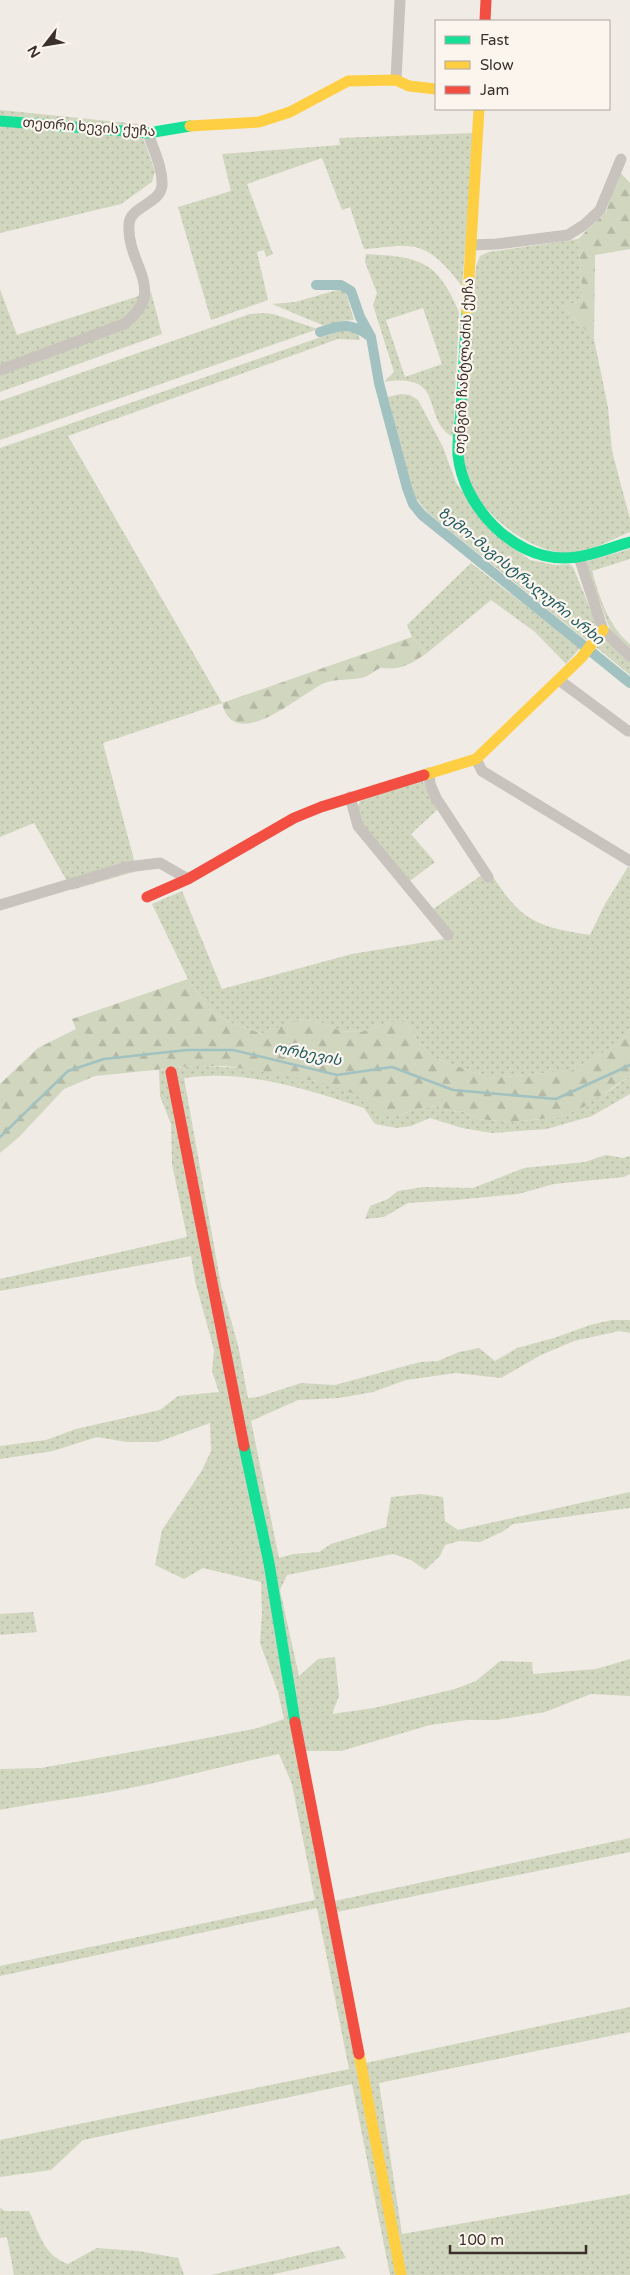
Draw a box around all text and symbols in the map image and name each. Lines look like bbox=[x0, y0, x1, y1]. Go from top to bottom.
north arrow bbox=[20, 20, 70, 70]
legend bbox=[435, 20, 610, 110]
text: Fast bbox=[480, 31, 510, 49]
text: N bbox=[24, 42, 44, 61]
text: Slow bbox=[480, 56, 514, 74]
text: Jam bbox=[480, 81, 509, 99]
street label: თეთრი ხევის ქუჩა bbox=[22, 114, 156, 140]
street label: თენგიზ ჩანტლაძის ქუჩა bbox=[451, 278, 477, 454]
water label: ზემო-მაგისტრალური არხი bbox=[434, 504, 609, 649]
water label: ორხევის bbox=[273, 1039, 344, 1070]
scale bar bbox=[450, 2222, 586, 2254]
text: 100 m bbox=[458, 2231, 504, 2249]

